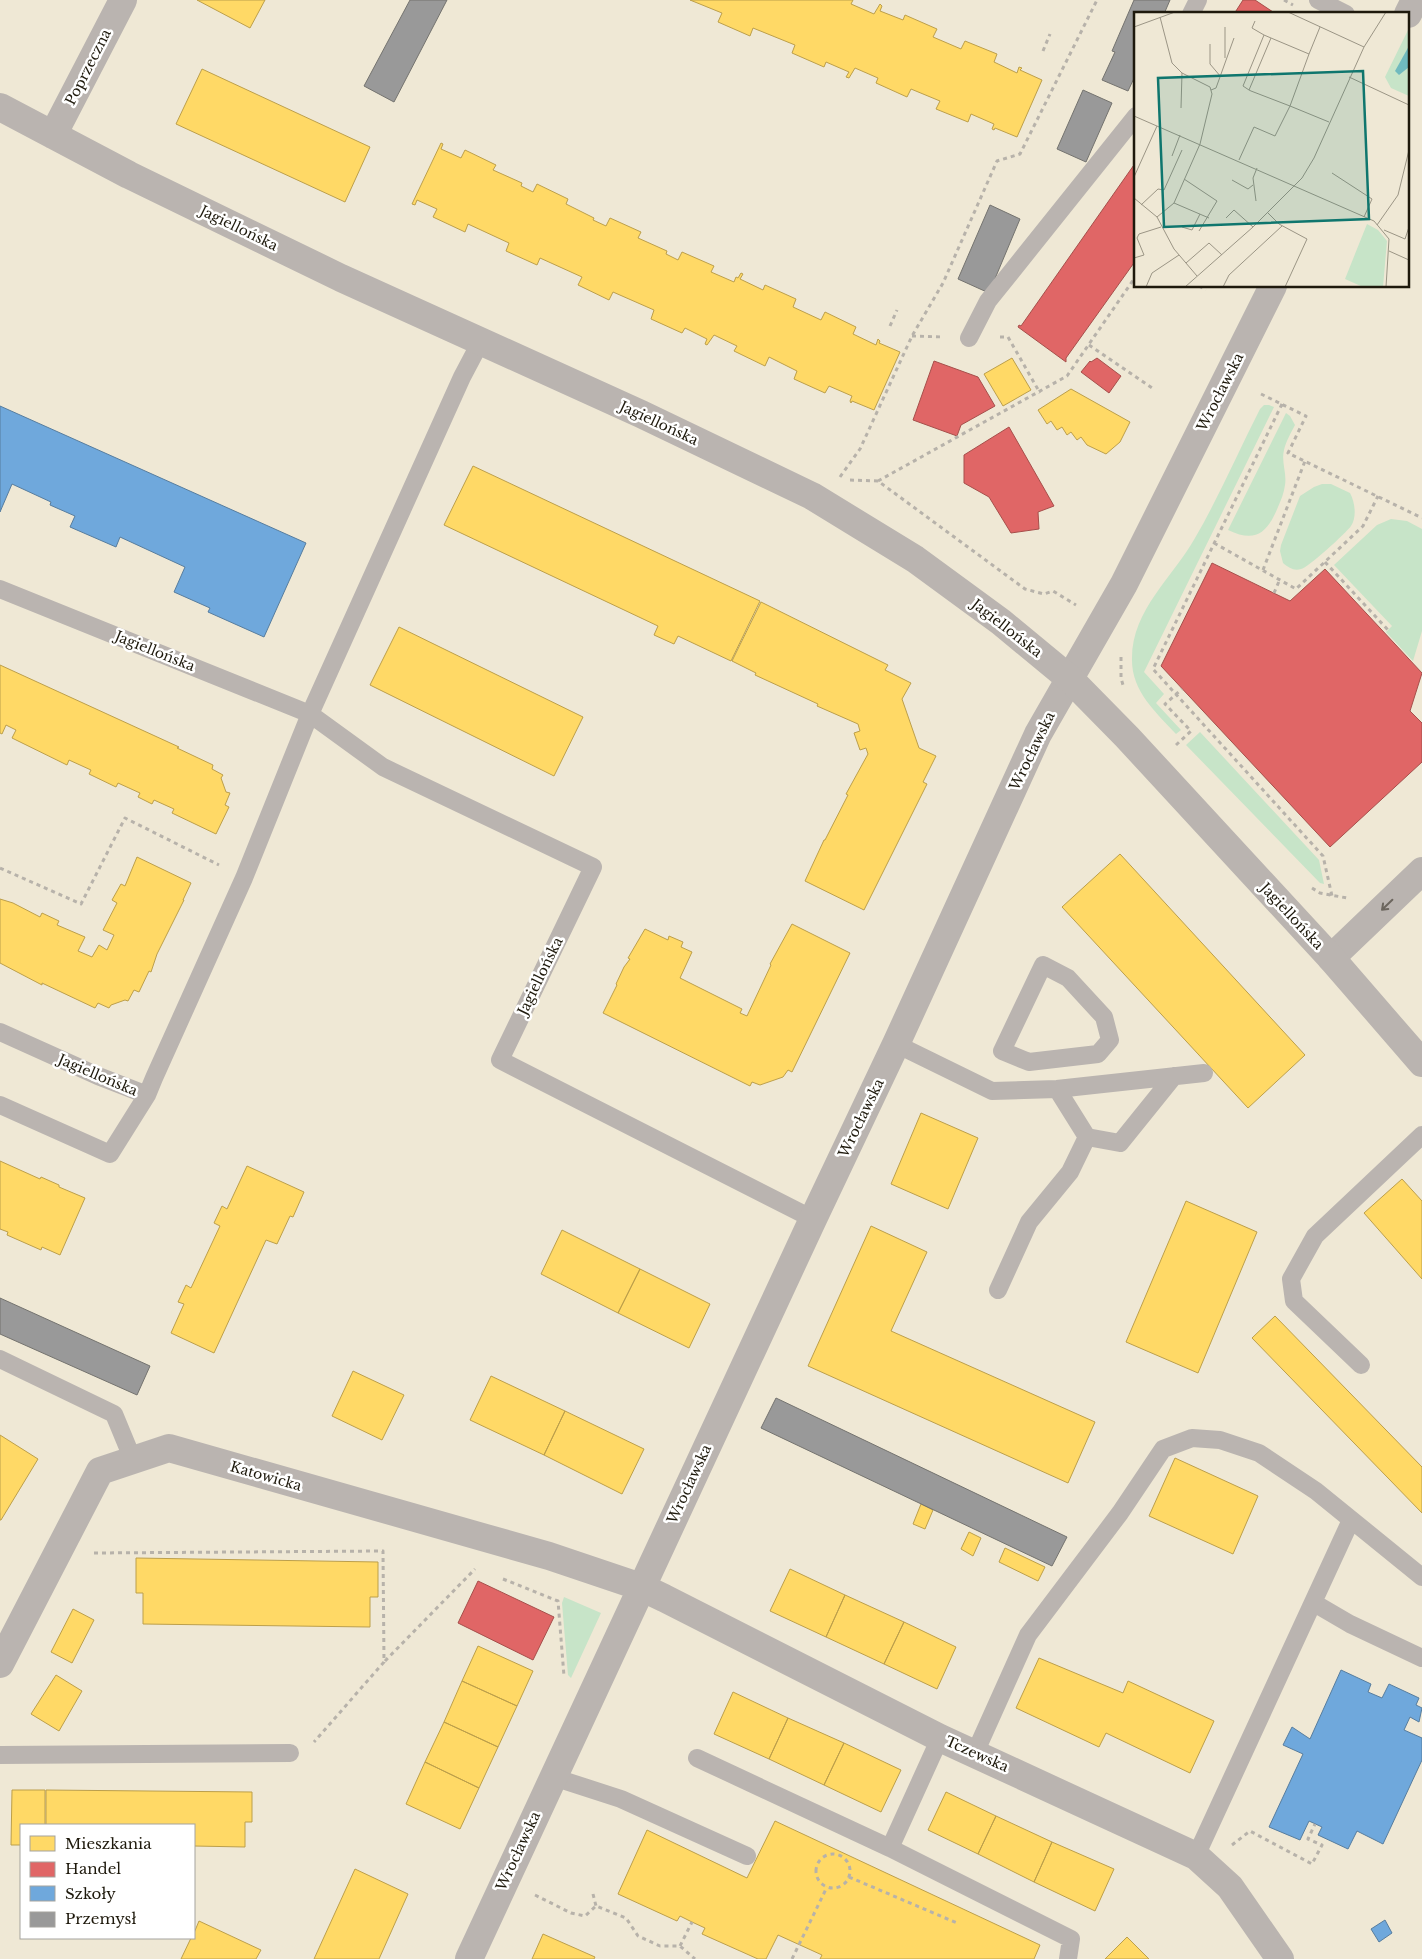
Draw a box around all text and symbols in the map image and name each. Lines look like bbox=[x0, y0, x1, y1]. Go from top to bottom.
inset map bbox=[1134, 12, 1410, 288]
street label: Poprzeczna bbox=[61, 26, 115, 108]
street label: Jagiellońska bbox=[195, 200, 281, 255]
street label: Wrocławska bbox=[1192, 350, 1248, 435]
street label: Jagiellońska bbox=[615, 396, 701, 449]
street label: Jagiellońska bbox=[967, 594, 1046, 661]
street label: Jagiellońska bbox=[111, 626, 198, 675]
street label: Wrocławska bbox=[1005, 708, 1059, 794]
street label: Jagiellońska bbox=[1255, 877, 1328, 953]
one-way arrow bbox=[1380, 899, 1393, 911]
street label: Jagiellońska bbox=[512, 934, 567, 1020]
street label: Jagiellońska bbox=[54, 1049, 141, 1100]
street label: Wrocławska bbox=[834, 1075, 888, 1161]
street label: Wrocławska bbox=[662, 1441, 715, 1527]
street label: Katowicka bbox=[228, 1457, 304, 1495]
street label: Tczewska bbox=[943, 1732, 1012, 1776]
street label: Wrocławska bbox=[491, 1808, 544, 1894]
legend bbox=[20, 1824, 195, 1939]
text: Mieszkania bbox=[65, 1834, 152, 1853]
text: Handel bbox=[65, 1859, 121, 1878]
text: Szkoły bbox=[65, 1884, 116, 1903]
text: Przemysł bbox=[65, 1909, 136, 1928]

